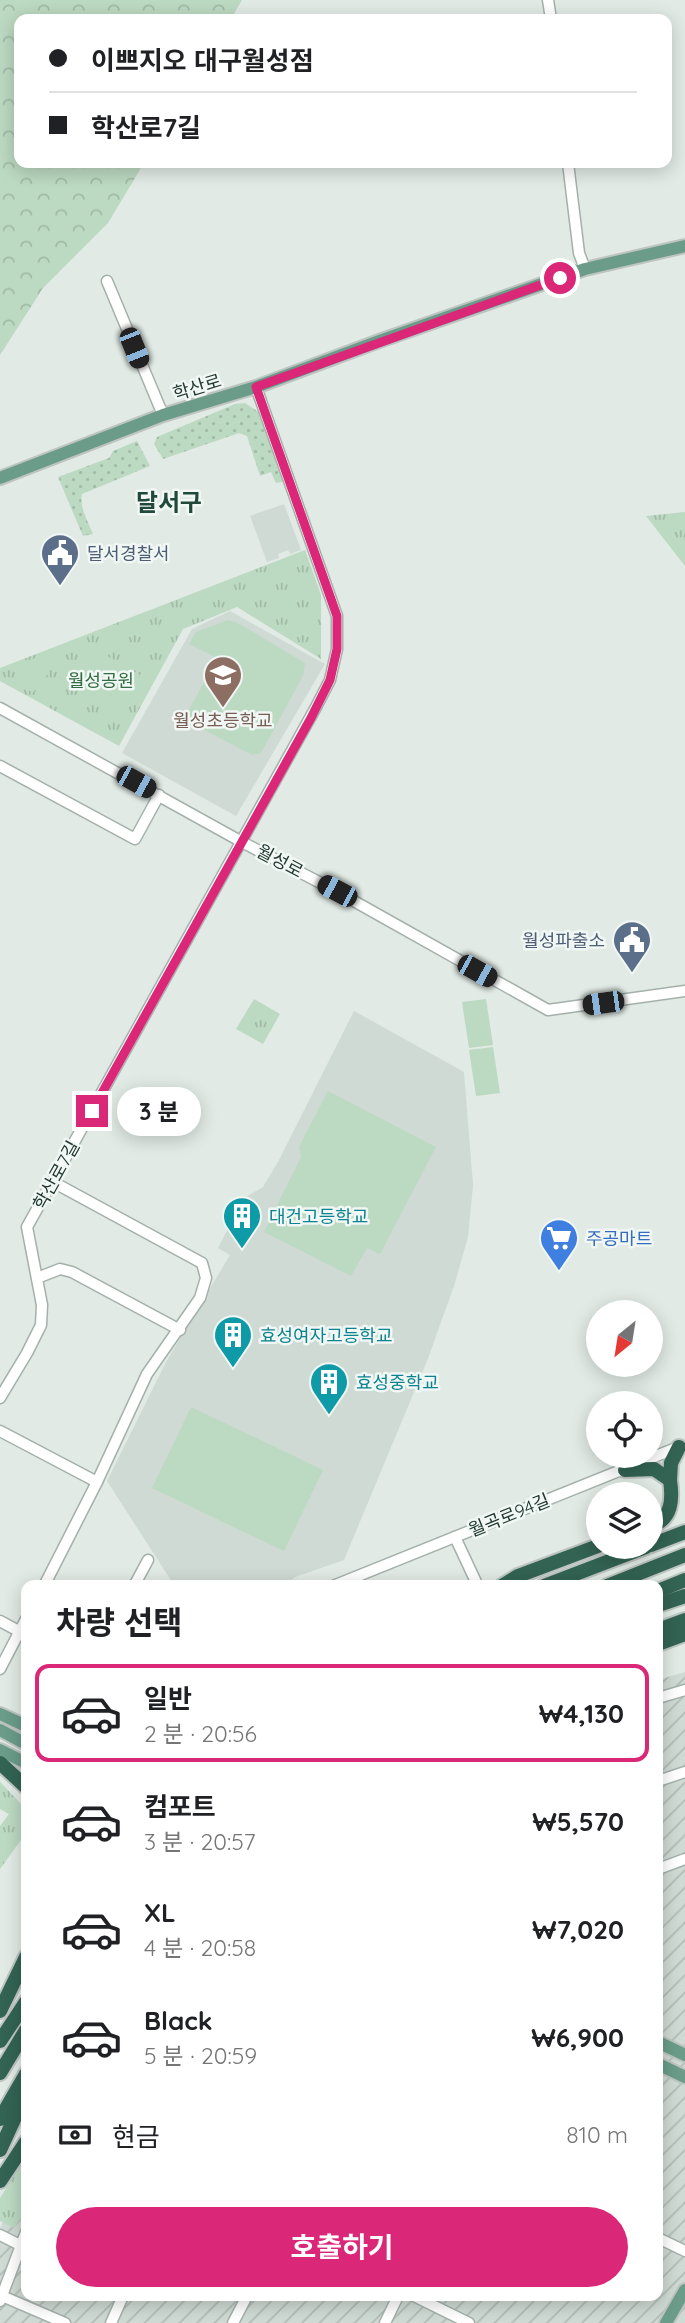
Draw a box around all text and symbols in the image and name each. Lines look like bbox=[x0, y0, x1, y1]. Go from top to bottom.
text: 이쁘지오 대구월성점 bbox=[91, 44, 314, 77]
text: 학산로7길 bbox=[91, 111, 201, 144]
route start bbox=[544, 262, 576, 294]
car bbox=[117, 325, 152, 371]
street label: 학산로 bbox=[170, 369, 224, 405]
district label: 달서구 bbox=[136, 487, 202, 517]
public building icon: 달서경찰서 bbox=[39, 532, 81, 587]
place label: 달서경찰서 bbox=[87, 542, 170, 565]
school or university icon: 월성초등학교 bbox=[202, 654, 244, 709]
park label: 월성공원 bbox=[68, 669, 134, 692]
place label: 월성초등학교 bbox=[173, 709, 273, 732]
car bbox=[113, 763, 160, 801]
street label: 월성로 bbox=[253, 839, 307, 883]
car bbox=[314, 872, 361, 910]
public building icon: 월성파출소 bbox=[611, 919, 653, 974]
place label: 월성파출소 bbox=[522, 929, 605, 952]
car bbox=[454, 952, 501, 990]
car bbox=[581, 990, 626, 1016]
callout: 3 분 bbox=[116, 1086, 200, 1136]
route end bbox=[76, 1095, 108, 1127]
text: 3 분 bbox=[139, 1097, 179, 1126]
street label: 학산로7길 bbox=[28, 1136, 84, 1214]
building icon: 대건고등학교 bbox=[221, 1195, 263, 1250]
place label: 대건고등학교 bbox=[269, 1205, 368, 1228]
supermarket icon: 주공마트 bbox=[538, 1217, 580, 1272]
place label: 주공마트 bbox=[586, 1227, 652, 1250]
north arrow bbox=[586, 1300, 663, 1377]
map controls bbox=[586, 1300, 663, 1559]
building icon: 효성여자고등학교 bbox=[212, 1314, 254, 1369]
place label: 효성여자고등학교 bbox=[260, 1324, 392, 1347]
building icon: 효성중학교 bbox=[308, 1361, 350, 1416]
place label: 효성중학교 bbox=[356, 1371, 439, 1394]
button: locate bbox=[586, 1391, 663, 1468]
button: layers bbox=[586, 1482, 663, 1559]
street label: 월곡로94길 bbox=[465, 1488, 553, 1542]
text: 차량 선택 bbox=[56, 1602, 183, 1642]
icon: car bbox=[60, 1682, 123, 1745]
text: 일반 bbox=[144, 1682, 192, 1715]
text: ₩4,130 bbox=[539, 1697, 624, 1730]
text: 2 분 · 20:56 bbox=[144, 1719, 257, 1748]
icon: car bbox=[60, 1790, 123, 1853]
text: 컴포트 bbox=[144, 1790, 216, 1823]
text: ₩5,570 bbox=[532, 1805, 624, 1838]
text: 3 분 · 20:57 bbox=[144, 1827, 256, 1856]
text: XL bbox=[144, 1896, 176, 1929]
icon: car bbox=[60, 1898, 123, 1961]
text: ₩7,020 bbox=[532, 1913, 624, 1946]
text: 4 분 · 20:58 bbox=[144, 1933, 256, 1962]
text: Black bbox=[144, 2004, 213, 2037]
icon: car bbox=[60, 2006, 123, 2069]
text: ₩6,900 bbox=[531, 2021, 624, 2054]
text: 5 분 · 20:59 bbox=[144, 2041, 257, 2070]
icon: cash bbox=[56, 2116, 94, 2154]
text: 현금 bbox=[112, 2120, 160, 2153]
text: 810 m bbox=[566, 2120, 628, 2149]
button: 호출하기 bbox=[56, 2207, 628, 2287]

